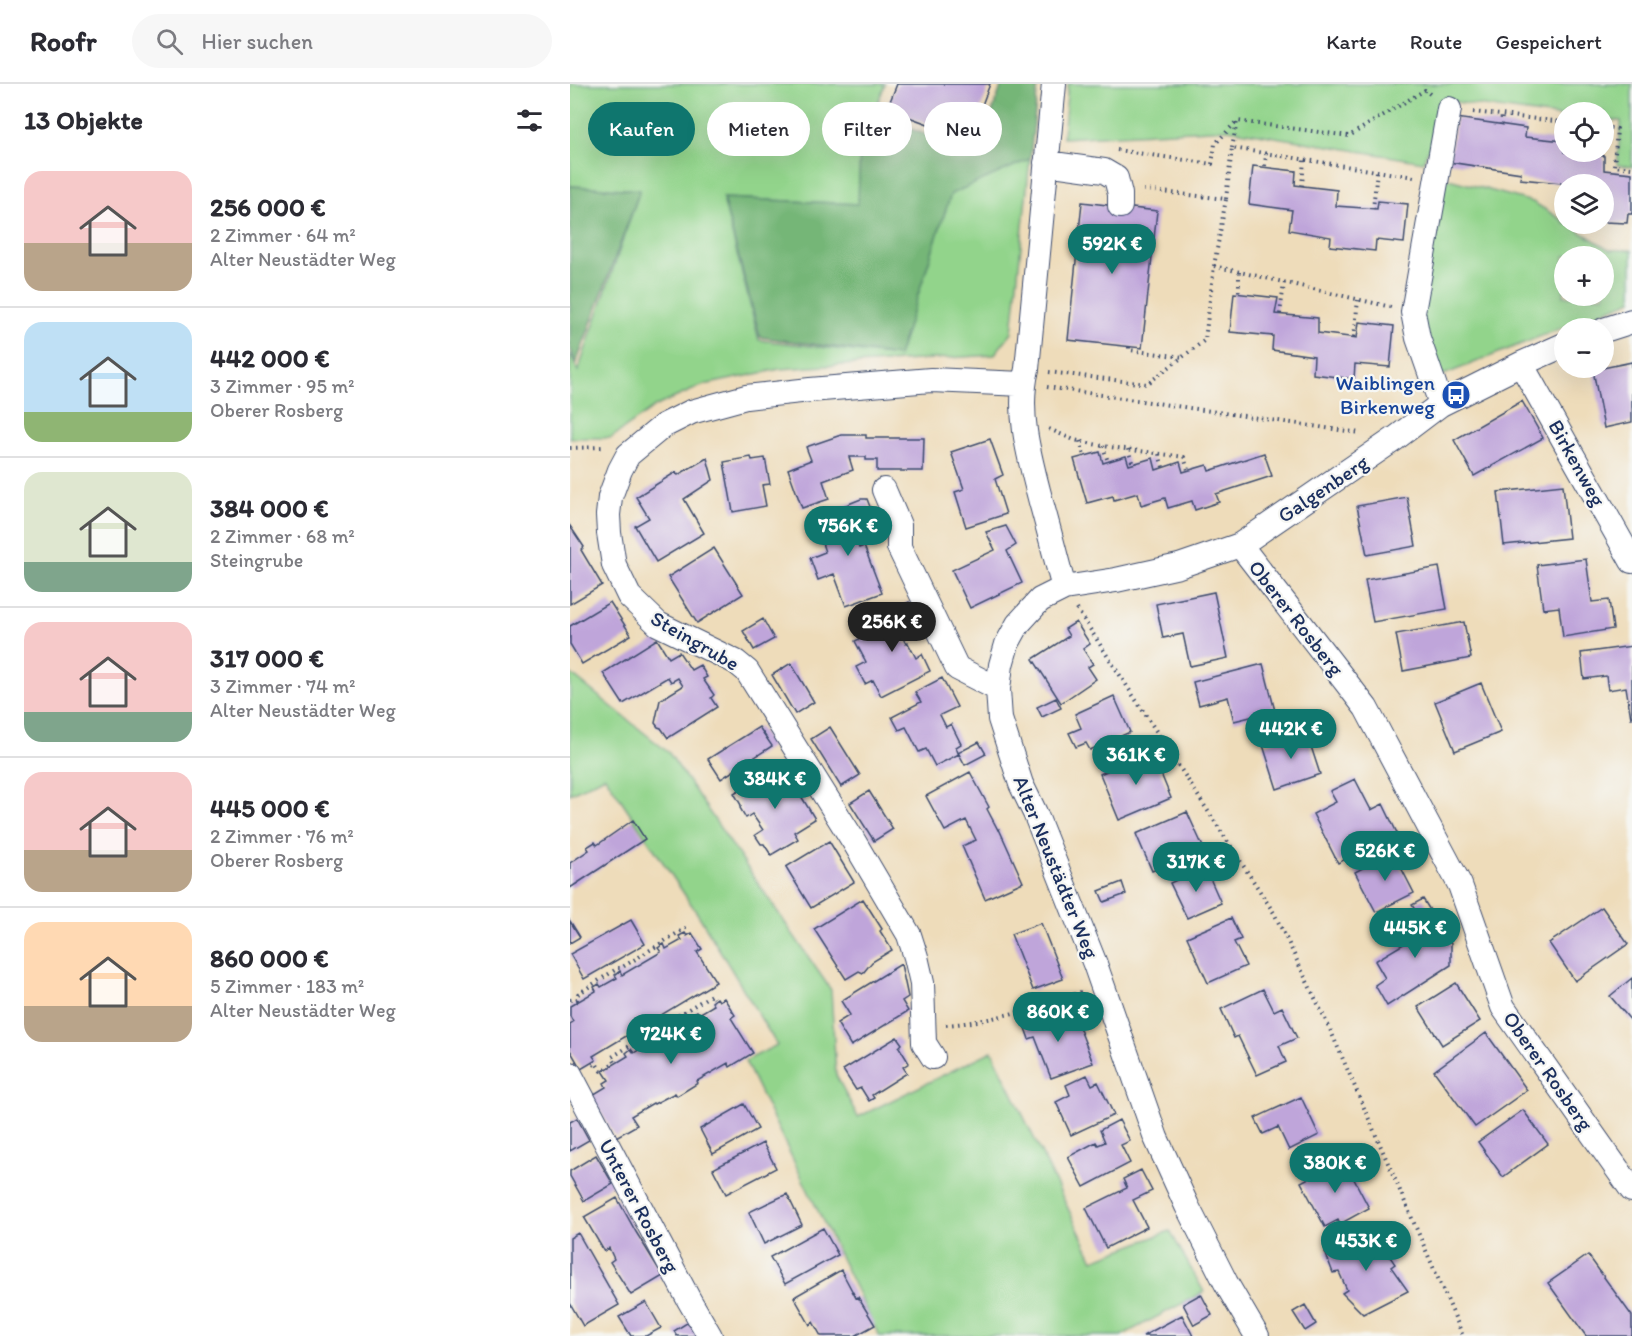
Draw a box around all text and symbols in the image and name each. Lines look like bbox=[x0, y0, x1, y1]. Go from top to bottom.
search box bbox=[132, 14, 552, 68]
text: Roofr bbox=[30, 24, 96, 58]
icon: search bbox=[153, 25, 186, 58]
text: Hier suchen bbox=[201, 28, 313, 55]
text: Karte bbox=[1326, 29, 1377, 54]
text: Route bbox=[1410, 29, 1463, 54]
text: Gespeichert bbox=[1496, 29, 1602, 54]
chip: Kaufen bbox=[588, 102, 695, 156]
chip: Mieten bbox=[707, 102, 810, 156]
chip: Filter bbox=[822, 102, 912, 156]
chip: Neu bbox=[924, 102, 1002, 156]
map controls bbox=[1554, 102, 1614, 378]
button: locate bbox=[1554, 102, 1614, 162]
text: 13 Objekte bbox=[24, 104, 143, 136]
icon: filters bbox=[513, 104, 546, 137]
button: layers bbox=[1554, 174, 1614, 234]
text: 256 000 € bbox=[210, 191, 326, 223]
icon: home bbox=[72, 195, 144, 267]
text: 2 Zimmer · 64 m² bbox=[210, 223, 356, 247]
pin: 592K € bbox=[1063, 224, 1161, 275]
text: 592K € bbox=[1082, 231, 1142, 255]
button: + bbox=[1554, 246, 1614, 306]
text: Alter Neustädter Weg bbox=[210, 247, 396, 271]
button: − bbox=[1554, 318, 1614, 378]
text: 442 000 € bbox=[210, 342, 330, 374]
icon: home bbox=[72, 346, 144, 418]
place label: Waiblingen Birkenweg bbox=[1335, 370, 1435, 419]
text: 3 Zimmer · 95 m² bbox=[210, 374, 355, 398]
bus stop icon: Waiblingen Birkenweg bbox=[1440, 379, 1472, 411]
text: Oberer Rosberg bbox=[210, 398, 343, 422]
street label: Birkenweg bbox=[1543, 415, 1612, 511]
street label: Galgenberg bbox=[1273, 449, 1373, 528]
text: 384 000 € bbox=[210, 492, 329, 524]
icon: home bbox=[72, 496, 144, 568]
pin: 756K € bbox=[799, 506, 897, 557]
text: 756K € bbox=[818, 513, 878, 537]
text: 2 Zimmer · 68 m² bbox=[210, 524, 355, 548]
text: Steingrube bbox=[210, 548, 303, 572]
street label: Oberer Rosberg bbox=[1243, 555, 1349, 681]
pin: 256K € bbox=[843, 602, 941, 653]
street label: Steingrube bbox=[647, 605, 744, 676]
text: 256K € bbox=[862, 609, 922, 633]
text: 317 000 € bbox=[210, 642, 324, 674]
icon: home bbox=[72, 646, 144, 718]
text: 3 Zimmer · 74 m² bbox=[210, 674, 356, 698]
text: Alter Neustädter Weg bbox=[210, 698, 396, 722]
pin: 442K € bbox=[1242, 709, 1340, 760]
text: 442K € bbox=[1259, 716, 1323, 740]
pin: 361K € bbox=[1087, 735, 1185, 786]
text: 361K € bbox=[1106, 742, 1166, 766]
pin: 384K € bbox=[726, 759, 824, 810]
text: 384K € bbox=[744, 766, 806, 790]
street label: Alter Neustädter Weg bbox=[1008, 772, 1105, 962]
text: 445 000 € bbox=[210, 792, 330, 824]
icon: home bbox=[72, 796, 144, 868]
text: 2 Zimmer · 76 m² bbox=[210, 824, 354, 848]
pin: 526K € bbox=[1336, 831, 1434, 882]
text: 526K € bbox=[1355, 838, 1415, 862]
pin: 317K € bbox=[1147, 842, 1245, 893]
text: Oberer Rosberg bbox=[210, 848, 343, 872]
text: 317K € bbox=[1167, 849, 1225, 873]
pin: 445K € bbox=[1366, 908, 1464, 959]
text: 445K € bbox=[1383, 915, 1447, 939]
text: 860 000 € bbox=[210, 942, 329, 974]
icon: home bbox=[72, 946, 144, 1018]
text: 5 Zimmer · 183 m² bbox=[210, 974, 364, 998]
pin: 860K € bbox=[1009, 992, 1107, 1043]
text: Alter Neustädter Weg bbox=[210, 998, 396, 1022]
text: 860K € bbox=[1027, 999, 1089, 1023]
street label: Oberer Rosberg bbox=[1498, 1006, 1599, 1135]
pin: 724K € bbox=[622, 1014, 720, 1065]
text: 724K € bbox=[640, 1021, 702, 1045]
street label: Unterer Rosberg bbox=[594, 1135, 685, 1277]
pin: 380K € bbox=[1286, 1143, 1384, 1194]
text: 380K € bbox=[1304, 1150, 1366, 1174]
pin: 453K € bbox=[1317, 1221, 1415, 1272]
text: 453K € bbox=[1335, 1228, 1397, 1252]

